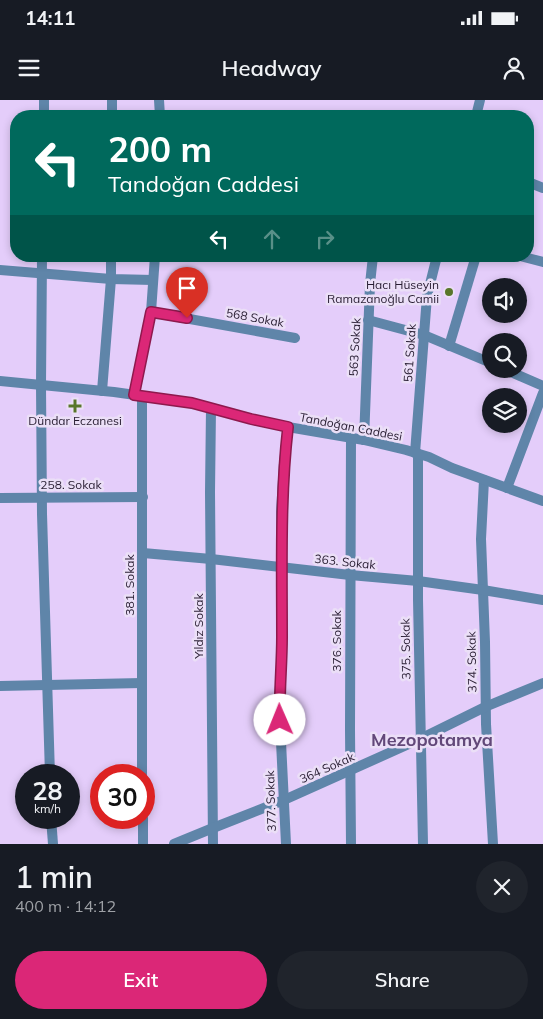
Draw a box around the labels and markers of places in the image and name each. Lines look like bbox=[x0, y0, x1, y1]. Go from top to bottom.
pin bbox=[166, 267, 208, 318]
place label: Hacı Hüseyin Ramazanoğlu Camii bbox=[327, 277, 439, 306]
marker: Hacı Hüseyin Ramazanoğlu Camii bbox=[443, 286, 455, 298]
marker: Dündar Eczanesi bbox=[69, 400, 81, 412]
place label: Dündar Eczanesi bbox=[28, 413, 122, 428]

